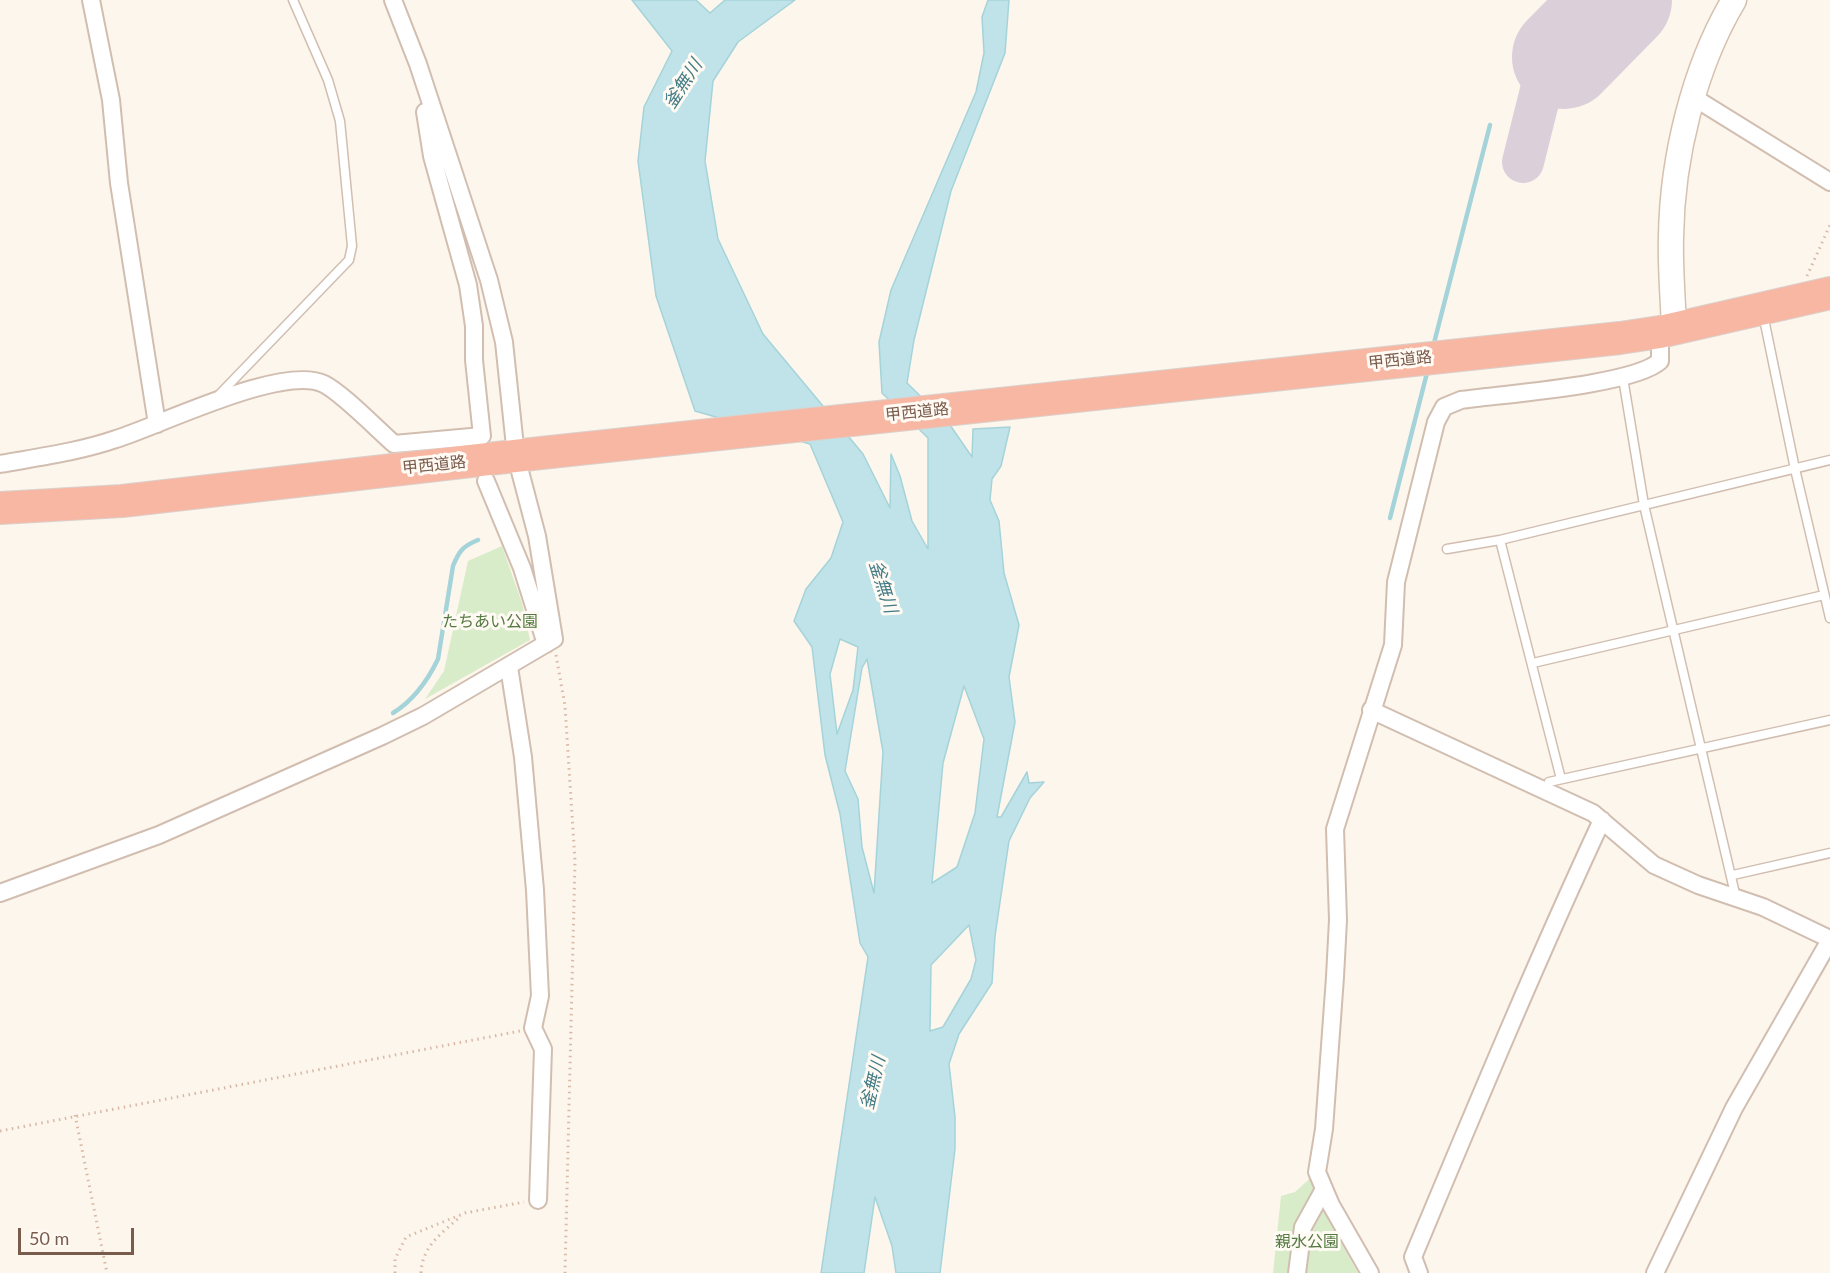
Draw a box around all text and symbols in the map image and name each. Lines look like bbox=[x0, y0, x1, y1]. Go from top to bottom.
water label: 釜無川 bbox=[659, 55, 707, 113]
street label: 甲西道路 bbox=[1367, 347, 1433, 373]
street label: 甲西道路 bbox=[884, 399, 950, 425]
street label: 甲西道路 bbox=[401, 452, 467, 478]
water label: 釜無川 bbox=[864, 558, 902, 616]
park label: たちあい公園 bbox=[442, 612, 538, 632]
water label: 釜無川 bbox=[856, 1054, 890, 1112]
scale bar bbox=[21, 1216, 136, 1254]
text: 50 m bbox=[29, 1227, 69, 1249]
park label: 親水公園 bbox=[1275, 1232, 1339, 1252]

